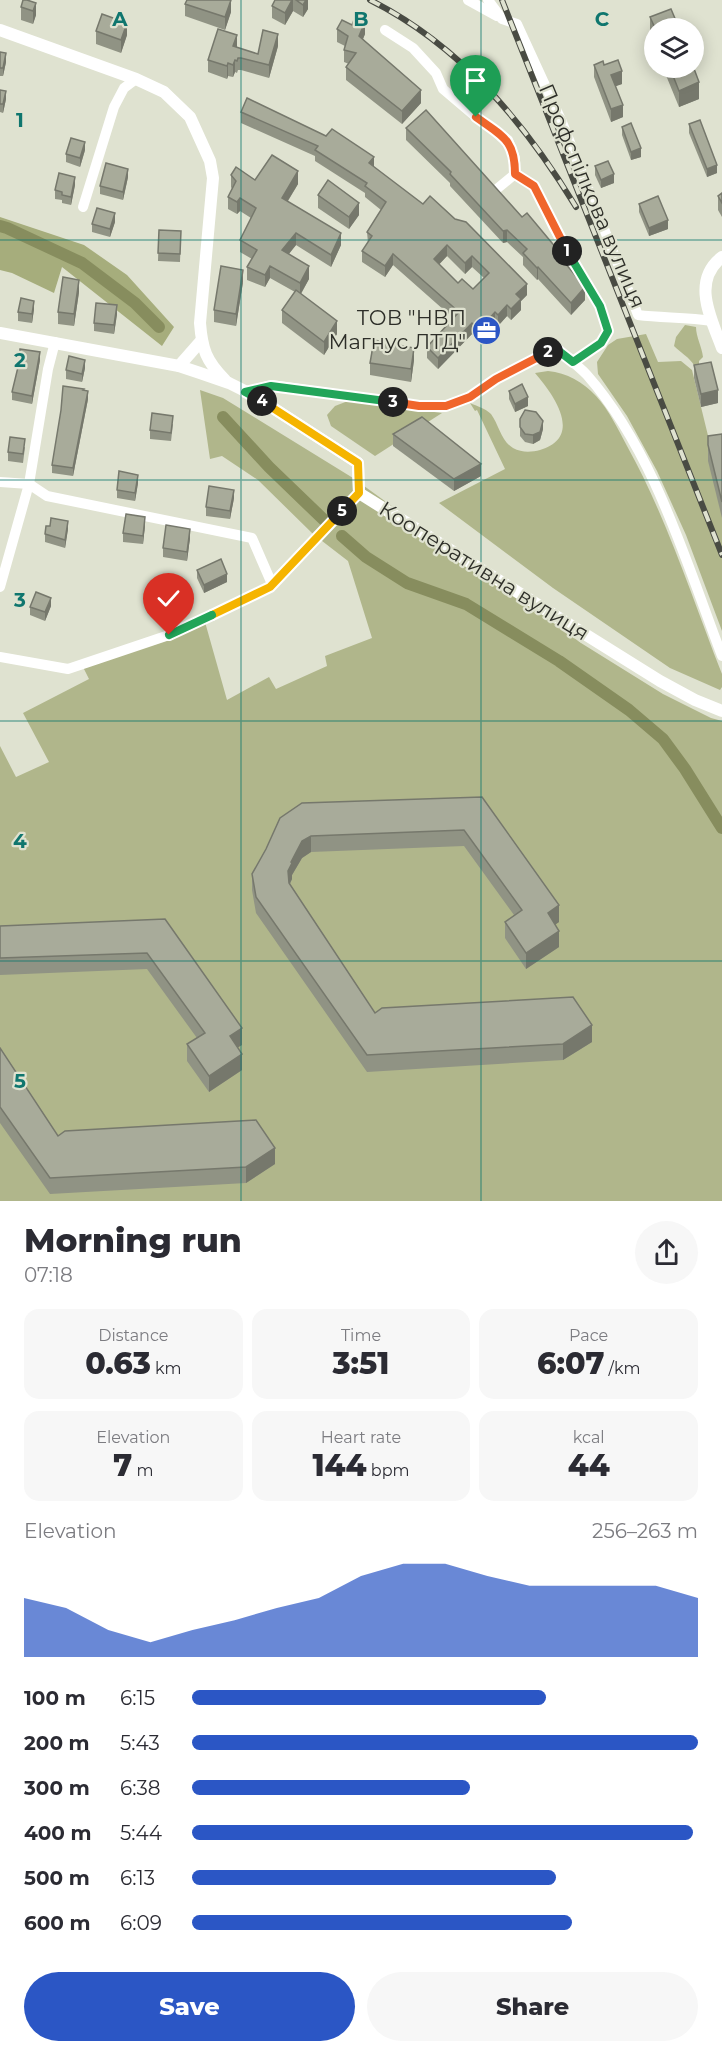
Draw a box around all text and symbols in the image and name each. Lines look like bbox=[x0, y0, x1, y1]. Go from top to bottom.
text: A bbox=[111, 7, 128, 31]
text: B bbox=[353, 7, 369, 31]
text: C bbox=[595, 7, 610, 31]
map controls bbox=[644, 18, 704, 78]
button: layers bbox=[644, 18, 704, 78]
pin bbox=[450, 55, 501, 117]
icon: arrive bbox=[459, 64, 492, 97]
street label: Профспілкова вулиця bbox=[534, 80, 651, 312]
text: 1 bbox=[16, 108, 24, 132]
pin: 1 bbox=[552, 236, 582, 266]
text: 1 bbox=[564, 241, 570, 260]
place label: ТОВ "НВП Магнус ЛТД" bbox=[328, 305, 466, 354]
office icon: ТОВ "НВП Магнус ЛТД" bbox=[471, 314, 503, 346]
pin: 2 bbox=[533, 337, 563, 367]
text: 2 bbox=[543, 342, 553, 361]
text: 2 bbox=[14, 348, 26, 372]
pin: 4 bbox=[247, 386, 277, 416]
pin: 3 bbox=[378, 387, 408, 417]
text: 4 bbox=[256, 391, 268, 410]
text: 3 bbox=[388, 392, 398, 411]
pin: 5 bbox=[327, 496, 357, 526]
street label: Кооперативна вулиця bbox=[375, 496, 594, 645]
text: 5 bbox=[337, 501, 347, 520]
pin bbox=[143, 573, 194, 635]
icon: check bbox=[152, 582, 185, 615]
text: 3 bbox=[13, 588, 26, 612]
text: 4 bbox=[13, 829, 27, 853]
text: 5 bbox=[14, 1069, 26, 1093]
text: Morning run bbox=[24, 1220, 242, 1260]
button: share bbox=[635, 1221, 698, 1284]
text: 07:18 bbox=[24, 1263, 73, 1287]
text: Distance bbox=[98, 1326, 168, 1345]
text: Time bbox=[341, 1326, 381, 1345]
text: Pace bbox=[569, 1326, 608, 1345]
text: 0.63 bbox=[85, 1345, 151, 1382]
text: 3:51 bbox=[333, 1345, 389, 1382]
text: 6:07 bbox=[537, 1345, 604, 1382]
text: km bbox=[151, 1359, 182, 1378]
text: /km bbox=[604, 1359, 640, 1378]
text: Elevation bbox=[96, 1428, 170, 1447]
text: Heart rate bbox=[321, 1428, 401, 1447]
text: kcal bbox=[573, 1428, 605, 1447]
text: 7 bbox=[113, 1447, 132, 1484]
text: 144 bbox=[312, 1447, 367, 1484]
text: 44 bbox=[568, 1447, 610, 1484]
text: m bbox=[132, 1461, 153, 1480]
text: bpm bbox=[367, 1461, 410, 1480]
text: Elevation bbox=[24, 1519, 116, 1543]
text: 256–263 m bbox=[592, 1519, 698, 1543]
text: 100 m bbox=[24, 1686, 86, 1710]
text: 6:15 bbox=[120, 1686, 155, 1710]
text: 200 m bbox=[24, 1731, 90, 1755]
text: 5:43 bbox=[120, 1731, 160, 1755]
text: 300 m bbox=[24, 1776, 90, 1800]
text: 6:38 bbox=[120, 1776, 160, 1800]
text: 400 m bbox=[24, 1821, 92, 1845]
text: 5:44 bbox=[120, 1821, 162, 1845]
text: 500 m bbox=[24, 1866, 90, 1890]
text: 6:13 bbox=[120, 1866, 155, 1890]
text: 600 m bbox=[24, 1911, 91, 1935]
text: 6:09 bbox=[120, 1911, 162, 1935]
button: Save bbox=[24, 1972, 355, 2041]
button: Share bbox=[367, 1972, 698, 2041]

